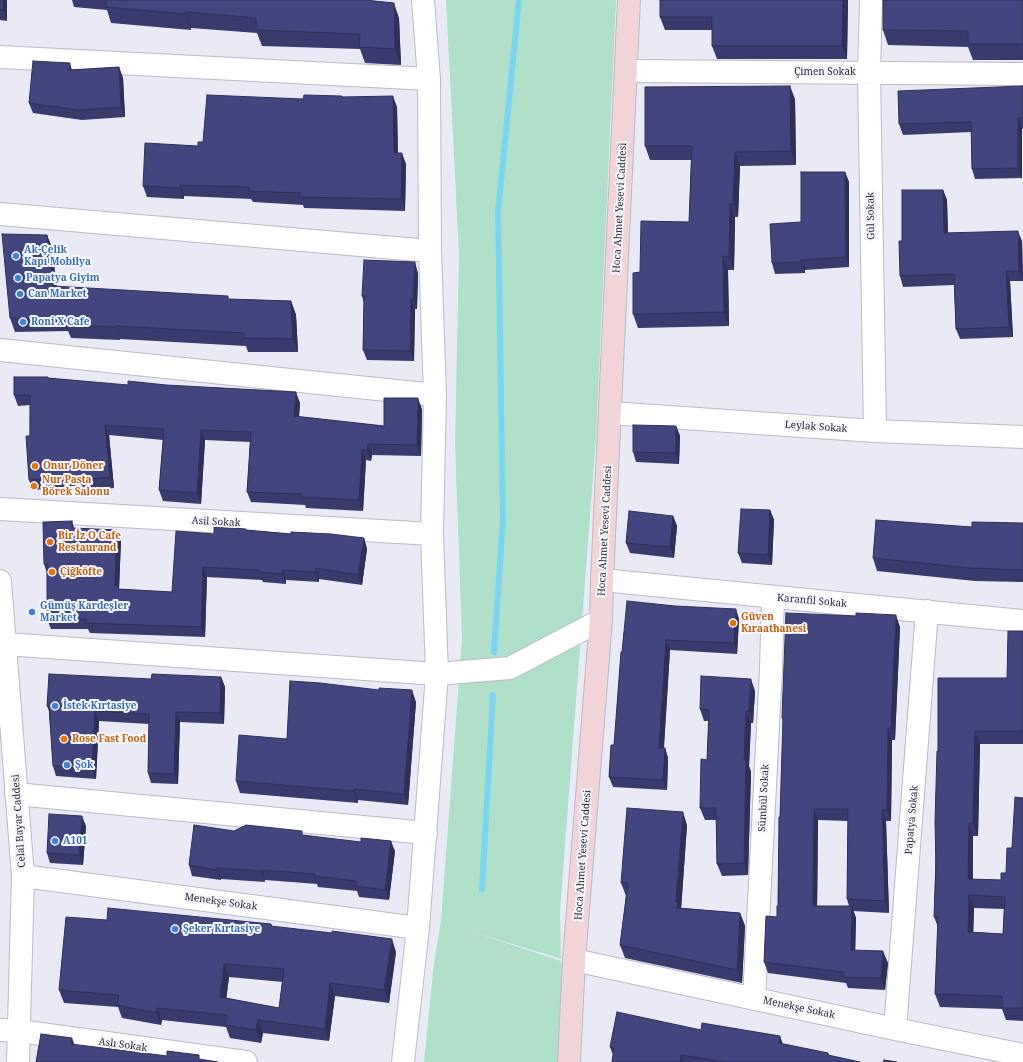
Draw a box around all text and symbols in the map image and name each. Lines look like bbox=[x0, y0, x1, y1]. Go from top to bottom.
street label: Çimen Sokak bbox=[794, 66, 856, 78]
street label: Hoca Ahmet Yesevi Caddesi bbox=[611, 142, 629, 274]
street label: Gül Sokak bbox=[865, 192, 877, 240]
place label: Ak-Çelik Kapı Mobilya bbox=[24, 244, 91, 268]
marker: Ak-Çelik Kapı Mobilya bbox=[11, 251, 21, 261]
place label: Papatya Giyim bbox=[26, 272, 100, 284]
marker: Papatya Giyim bbox=[13, 273, 23, 283]
place label: Can Market bbox=[28, 288, 87, 300]
marker: Can Market bbox=[15, 289, 25, 299]
place label: Roni X Cafe bbox=[31, 316, 89, 328]
marker: Roni X Cafe bbox=[18, 317, 28, 327]
street label: Leylak Sokak bbox=[784, 419, 848, 435]
place label: Onur Döner bbox=[43, 460, 103, 472]
marker: Onur Döner bbox=[30, 461, 40, 471]
street label: Hoca Ahmet Yesevi Caddesi bbox=[596, 465, 614, 597]
place label: Nur Pasta Börek Salonu bbox=[42, 474, 110, 498]
marker: Nur Pasta Börek Salonu bbox=[29, 481, 39, 491]
street label: Asil Sokak bbox=[191, 515, 241, 529]
place label: Bir İz O Cafe Restaurand bbox=[58, 530, 121, 554]
marker: Bir İz O Cafe Restaurand bbox=[45, 537, 55, 547]
place label: Çiğköfte bbox=[60, 566, 102, 578]
marker: Çiğköfte bbox=[47, 567, 57, 577]
street label: Karanfil Sokak bbox=[777, 592, 847, 610]
place label: Gümüş Kardeşler Market bbox=[40, 600, 128, 624]
marker: Gümüş Kardeşler Market bbox=[27, 607, 37, 617]
place label: Güven Kıraathanesi bbox=[741, 611, 806, 634]
marker: Güven Kıraathanesi bbox=[728, 618, 738, 628]
place label: İstek Kırtasiye bbox=[63, 700, 137, 712]
marker: İstek Kırtasiye bbox=[50, 701, 60, 711]
place label: Rose Fast Food bbox=[72, 733, 146, 745]
marker: Rose Fast Food bbox=[59, 734, 69, 744]
place label: Şok bbox=[75, 759, 93, 771]
marker: Şok bbox=[62, 760, 72, 770]
street label: Sümbül Sokak bbox=[756, 764, 772, 832]
street label: Celal Bayar Caddesi bbox=[10, 774, 28, 868]
street label: Papatya Sokak bbox=[903, 785, 921, 855]
street label: Hoca Ahmet Yesevi Caddesi bbox=[572, 789, 594, 921]
place label: A101 bbox=[63, 835, 87, 847]
marker: A101 bbox=[50, 836, 60, 846]
street label: Menekşe Sokak bbox=[184, 891, 258, 913]
place label: Şeker Kırtasiye bbox=[183, 923, 260, 935]
marker: Şeker Kırtasiye bbox=[170, 924, 180, 934]
street label: Menekşe Sokak bbox=[762, 995, 836, 1021]
street label: Aslı Sokak bbox=[98, 1036, 148, 1054]

